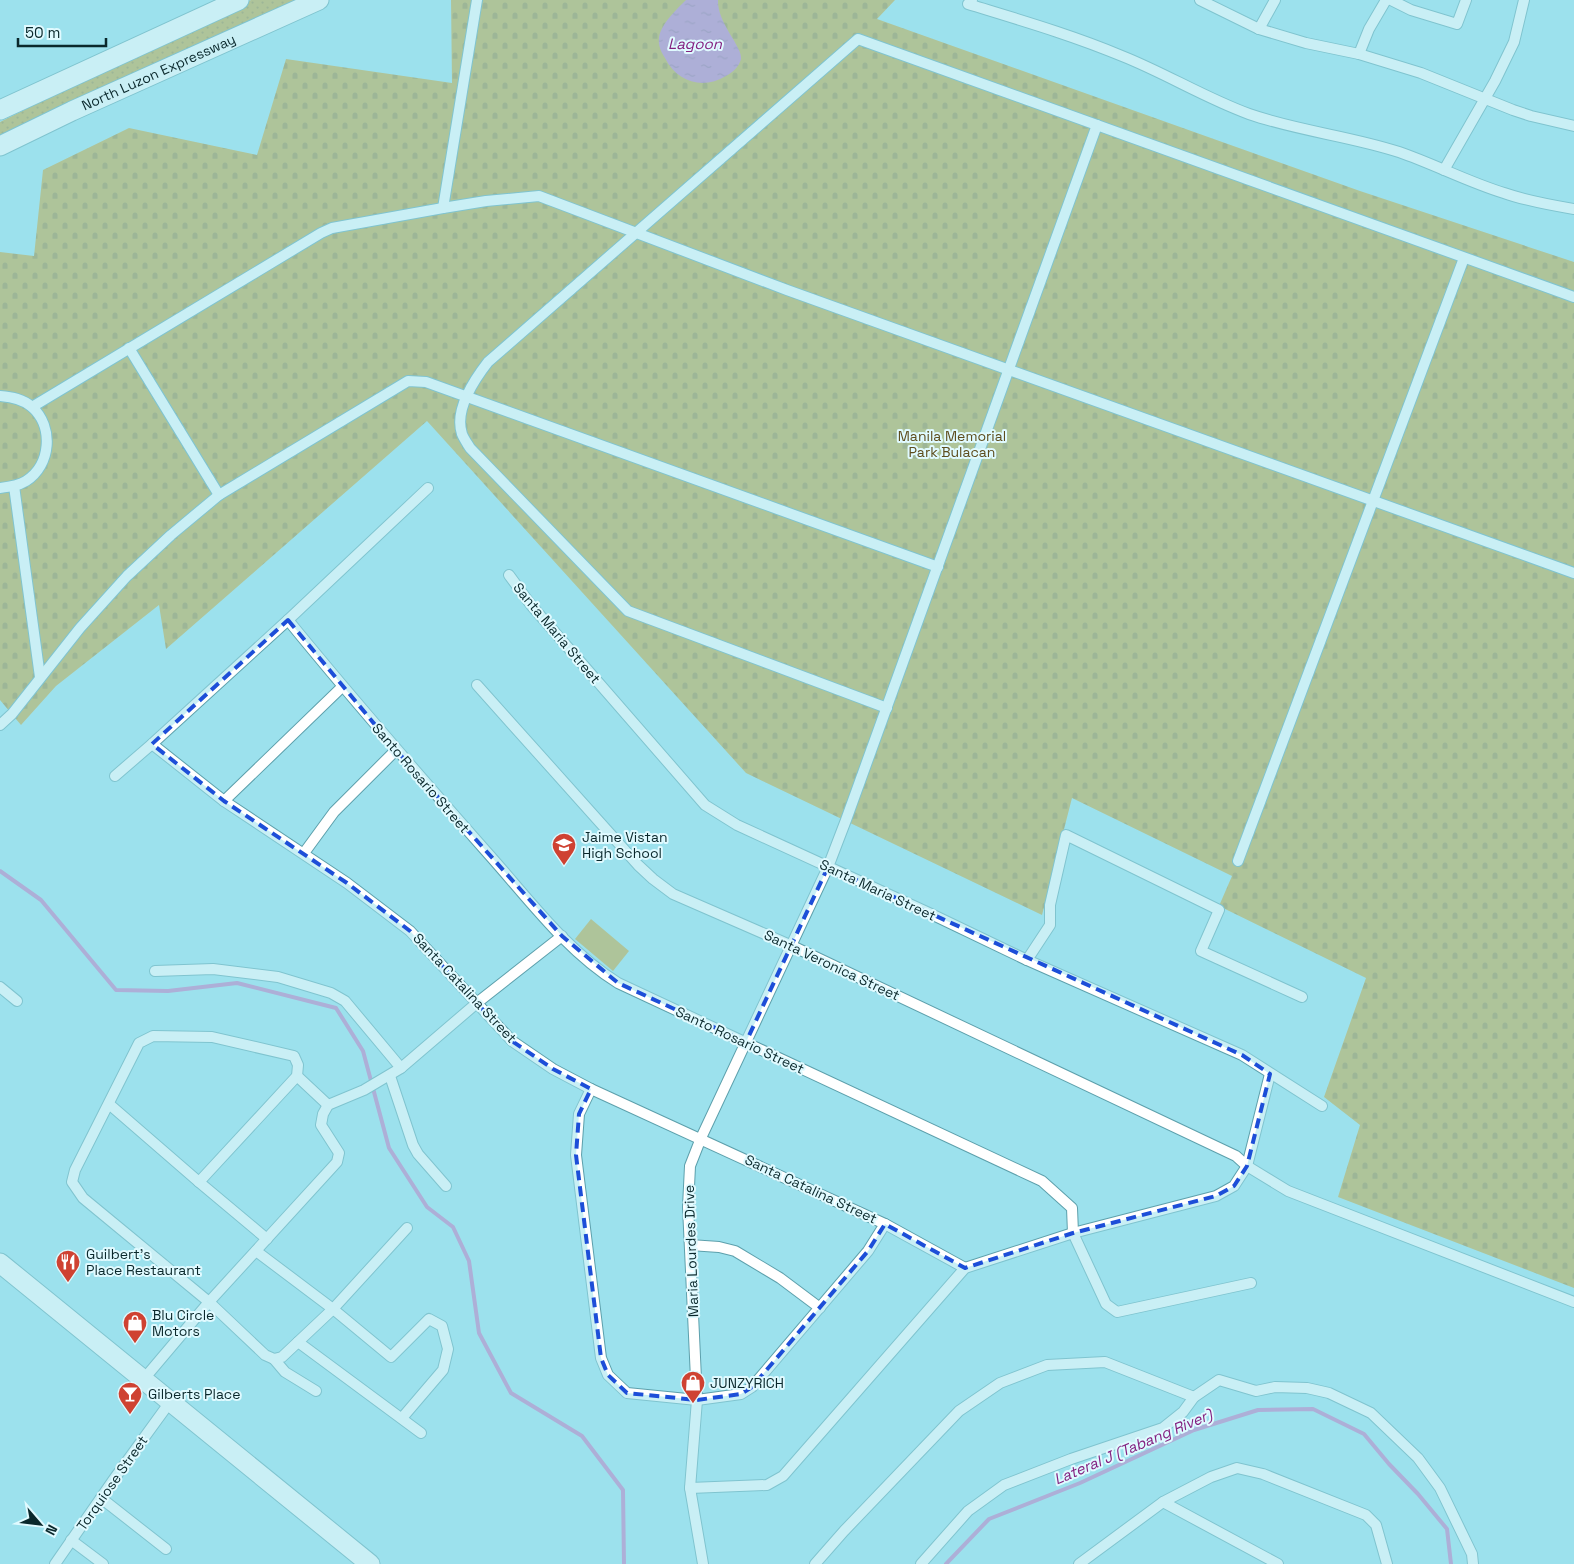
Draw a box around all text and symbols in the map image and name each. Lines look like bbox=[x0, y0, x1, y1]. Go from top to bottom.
scale bar bbox=[18, 15, 105, 47]
text: 50 m bbox=[25, 23, 60, 42]
street label: North Luzon Expressway bbox=[79, 30, 238, 114]
water label: Lagoon bbox=[668, 34, 723, 53]
park label: Manila Memorial Park Bulacan bbox=[898, 427, 1006, 461]
street label: Santa Maria Street bbox=[509, 579, 605, 687]
street label: Santo Rosario Street bbox=[368, 719, 474, 837]
place label: Jaime Vistan High School bbox=[582, 828, 668, 862]
school or university icon: Jaime Vistan High School bbox=[551, 832, 577, 866]
street label: Santa Maria Street bbox=[817, 855, 939, 925]
street label: Santa Veronica Street bbox=[761, 926, 903, 1004]
street label: Santa Catalina Street bbox=[409, 929, 521, 1047]
street label: Santo Rosario Street bbox=[673, 1002, 807, 1078]
street label: Santa Catalina Street bbox=[742, 1150, 880, 1228]
street label: Maria Lourdes Drive bbox=[680, 1185, 702, 1317]
place label: Guilbert's Place Restaurant bbox=[86, 1245, 201, 1279]
restaurant icon: Guilbert's Place Restaurant bbox=[55, 1249, 81, 1283]
place label: Blu Circle Motors bbox=[152, 1306, 214, 1340]
shop icon: Blu Circle Motors bbox=[122, 1310, 148, 1344]
shop icon: JUNZYRICH bbox=[680, 1370, 706, 1404]
place label: JUNZYRICH bbox=[710, 1374, 784, 1392]
bar icon: Gilberts Place bbox=[117, 1381, 143, 1415]
place label: Gilberts Place bbox=[148, 1385, 240, 1403]
water label: Lateral J (Tabang River) bbox=[1051, 1404, 1216, 1489]
street label: Torquiose Street bbox=[72, 1432, 152, 1534]
north arrow bbox=[15, 1499, 65, 1549]
text: N bbox=[41, 1522, 62, 1538]

